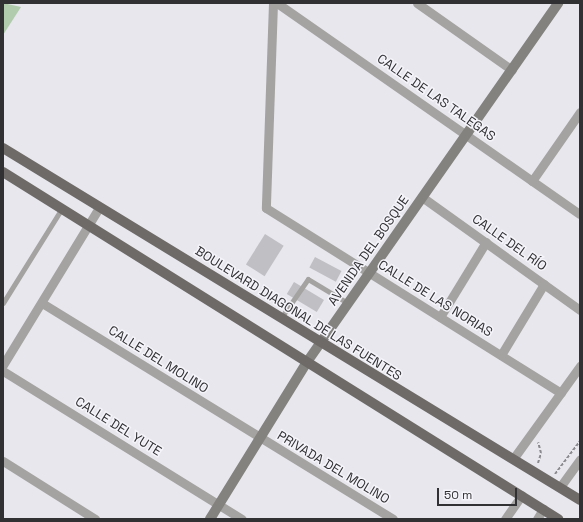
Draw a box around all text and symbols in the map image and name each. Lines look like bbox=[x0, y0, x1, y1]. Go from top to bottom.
street label: CALLE DE LAS TALEGAS bbox=[374, 51, 498, 145]
street label: AVENIDA DEL BOSQUE bbox=[325, 193, 413, 309]
street label: CALLE DEL RÍO bbox=[469, 211, 549, 275]
street label: BOULEVARD DIAGONAL DE LAS FUENTES bbox=[192, 244, 404, 384]
street label: CALLE DE LAS NORIAS bbox=[375, 257, 495, 341]
street label: CALLE DEL MOLINO bbox=[105, 323, 211, 397]
street label: CALLE DEL YUTE bbox=[72, 394, 164, 460]
street label: PRIVADA DEL MOLINO bbox=[274, 428, 392, 508]
scale bar bbox=[439, 480, 519, 506]
text: 50 m bbox=[444, 487, 472, 503]

